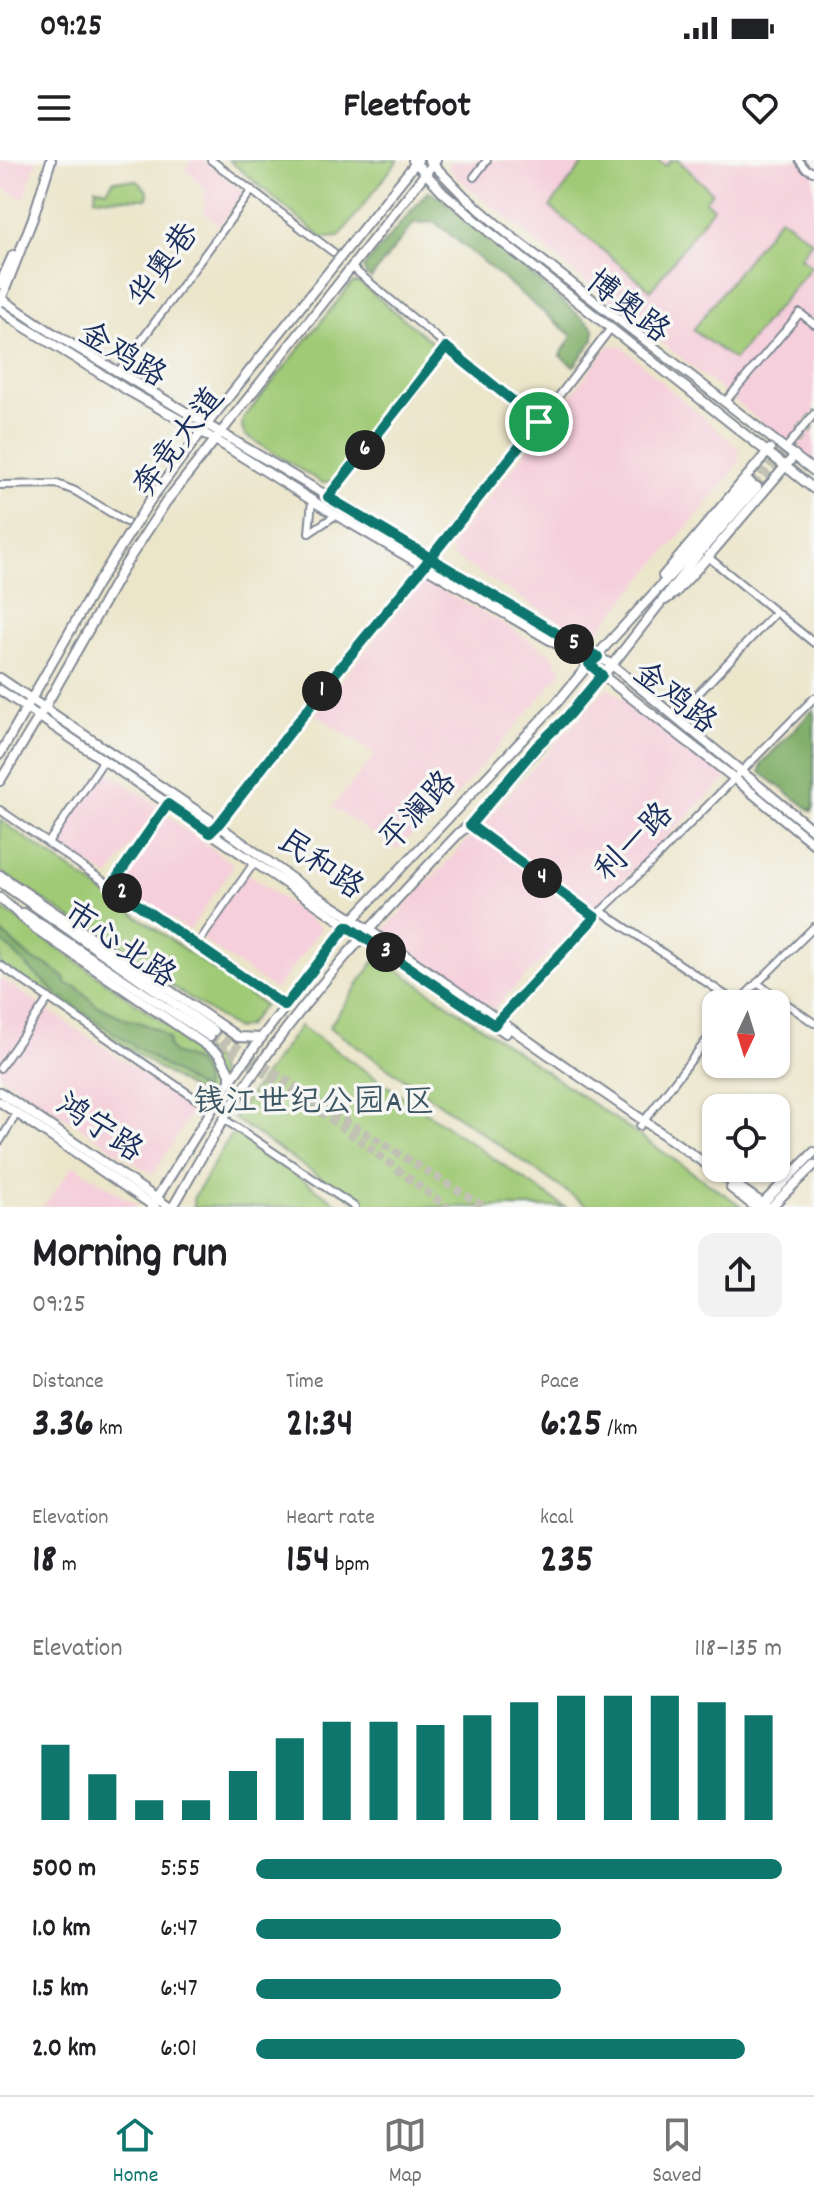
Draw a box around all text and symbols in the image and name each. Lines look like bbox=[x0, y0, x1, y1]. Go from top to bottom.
text: 09:25 bbox=[40, 7, 102, 50]
text: Fleetfoot bbox=[343, 82, 471, 134]
icon: menu bbox=[32, 86, 76, 130]
icon: heart bbox=[738, 86, 782, 130]
street label: 华奥巷 bbox=[119, 215, 213, 319]
street label: 博奥路 bbox=[574, 261, 678, 357]
street label: 金鸡路 bbox=[68, 313, 174, 401]
street label: 奔竞大道 bbox=[124, 379, 238, 509]
pin bbox=[505, 388, 573, 456]
icon: arrive bbox=[517, 400, 561, 444]
pin: 6 bbox=[345, 430, 385, 470]
text: 6 bbox=[360, 434, 370, 465]
pin: 5 bbox=[554, 624, 594, 664]
text: 5 bbox=[569, 628, 579, 659]
street label: 金鸡路 bbox=[621, 652, 725, 748]
pin: 1 bbox=[302, 671, 342, 711]
text: 1 bbox=[320, 675, 324, 706]
street label: 平澜路 bbox=[370, 762, 470, 864]
street label: 利一路 bbox=[586, 794, 686, 894]
street label: 民和路 bbox=[266, 821, 372, 913]
pin: 4 bbox=[522, 858, 562, 898]
text: 4 bbox=[537, 862, 547, 893]
pin: 2 bbox=[102, 873, 142, 913]
text: 2 bbox=[117, 877, 127, 908]
street label: 市心北路 bbox=[52, 892, 184, 1002]
pin: 3 bbox=[366, 932, 406, 972]
text: 3 bbox=[381, 936, 391, 967]
north arrow bbox=[702, 990, 790, 1078]
map controls bbox=[702, 990, 790, 1182]
park label: 钱江世纪公园A区 bbox=[193, 1082, 435, 1128]
street label: 鸿宁路 bbox=[45, 1084, 151, 1176]
button: locate bbox=[702, 1094, 790, 1182]
text: Morning run bbox=[32, 1225, 227, 1288]
button: share bbox=[698, 1233, 782, 1317]
text: 09:25 bbox=[32, 1287, 86, 1324]
text: Distance bbox=[32, 1367, 104, 1398]
text: Time bbox=[286, 1367, 324, 1398]
text: Pace bbox=[540, 1367, 579, 1398]
text: 3.36 bbox=[32, 1398, 94, 1455]
text: 21:34 bbox=[286, 1398, 353, 1455]
text: 6:25 bbox=[540, 1398, 602, 1455]
text: km bbox=[94, 1414, 123, 1445]
text: /km bbox=[602, 1414, 638, 1445]
text: Elevation bbox=[32, 1503, 109, 1534]
text: Heart rate bbox=[286, 1503, 375, 1534]
text: kcal bbox=[540, 1503, 573, 1534]
text: 18 bbox=[32, 1534, 57, 1591]
text: 154 bbox=[286, 1534, 330, 1591]
text: 235 bbox=[540, 1534, 594, 1591]
text: m bbox=[57, 1550, 77, 1581]
text: bpm bbox=[330, 1550, 370, 1581]
text: Elevation bbox=[32, 1631, 122, 1668]
text: 118–135 m bbox=[694, 1631, 782, 1668]
text: 500 m bbox=[32, 1851, 96, 1888]
text: 5:55 bbox=[160, 1851, 200, 1888]
text: 1.0 km bbox=[32, 1911, 91, 1948]
text: 6:47 bbox=[160, 1911, 198, 1948]
text: 1.5 km bbox=[32, 1971, 89, 2008]
text: 6:47 bbox=[160, 1971, 198, 2008]
text: 2.0 km bbox=[32, 2031, 96, 2068]
text: 6:01 bbox=[160, 2031, 197, 2068]
tab: Home bbox=[112, 2113, 158, 2192]
tab: Map bbox=[383, 2113, 427, 2192]
tab: Saved bbox=[652, 2113, 701, 2192]

